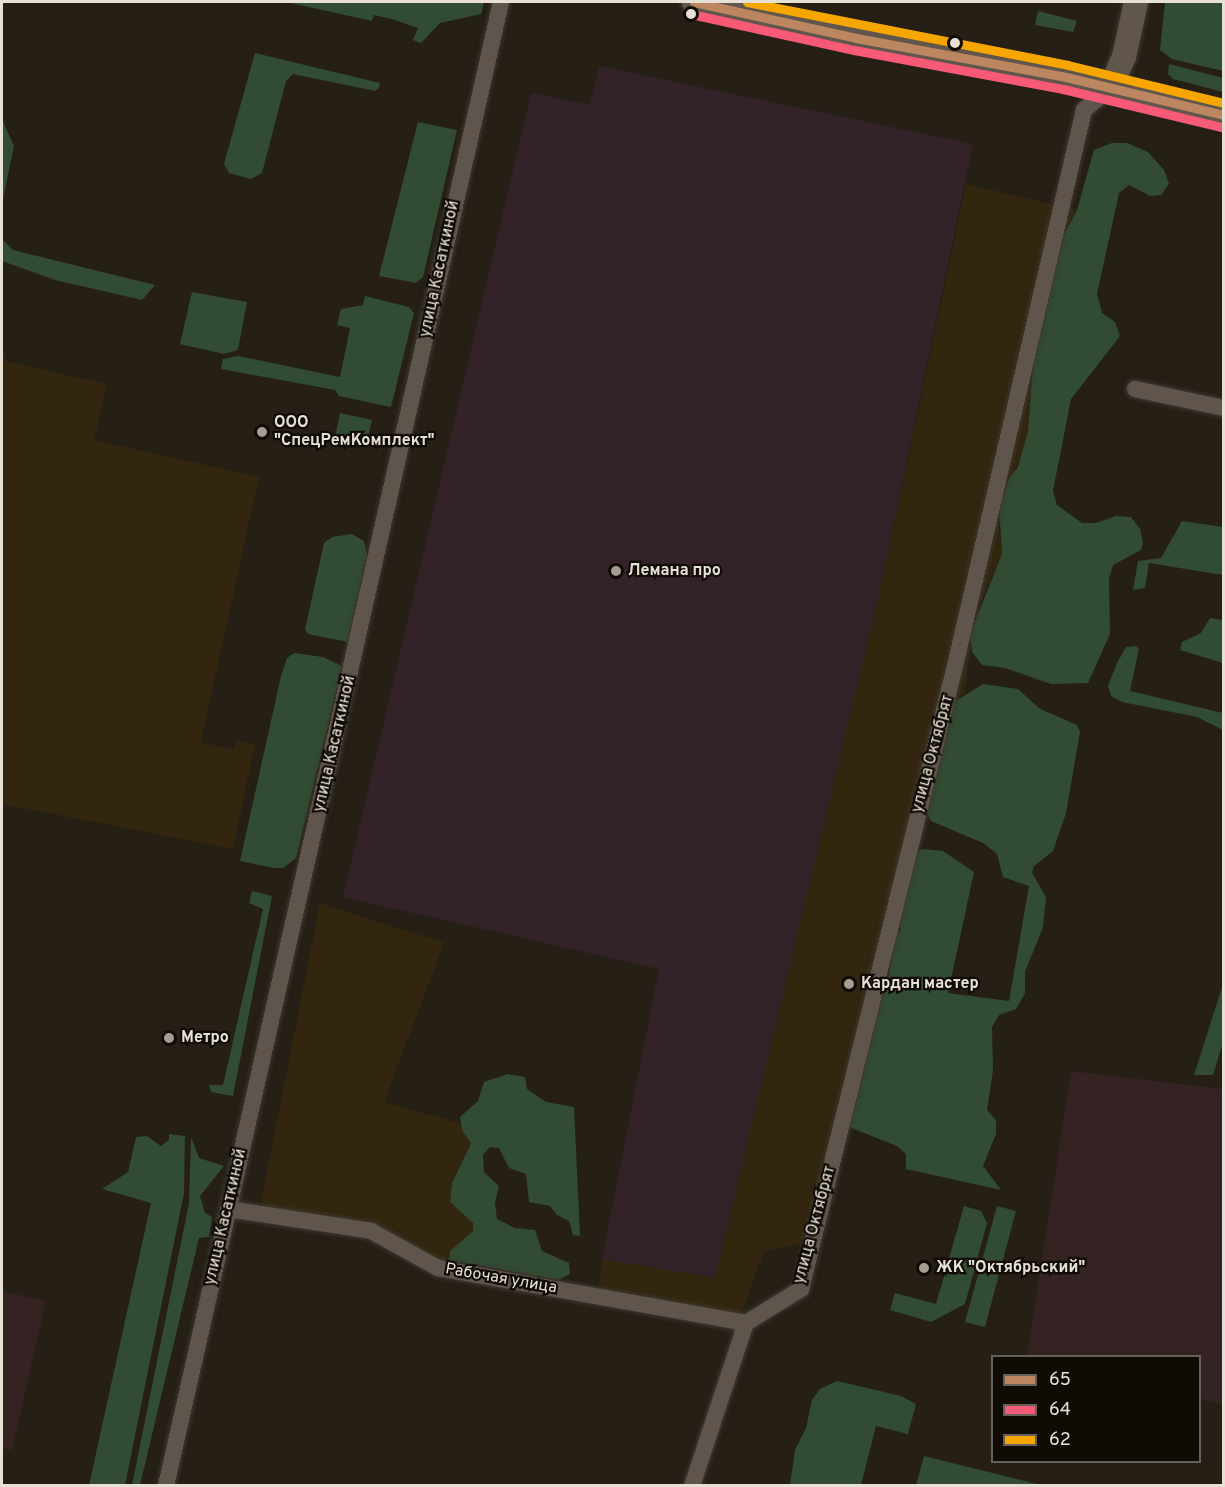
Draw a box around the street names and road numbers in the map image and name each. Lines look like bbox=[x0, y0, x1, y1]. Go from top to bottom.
street label: улица Касаткиной bbox=[416, 199, 464, 339]
street label: улица Касаткиной bbox=[310, 674, 360, 814]
street label: улица Октябрят bbox=[908, 693, 958, 815]
street label: улица Касаткиной bbox=[201, 1147, 251, 1287]
street label: улица Октябрят bbox=[790, 1164, 840, 1286]
street label: Рабочая улица bbox=[444, 1260, 558, 1298]

